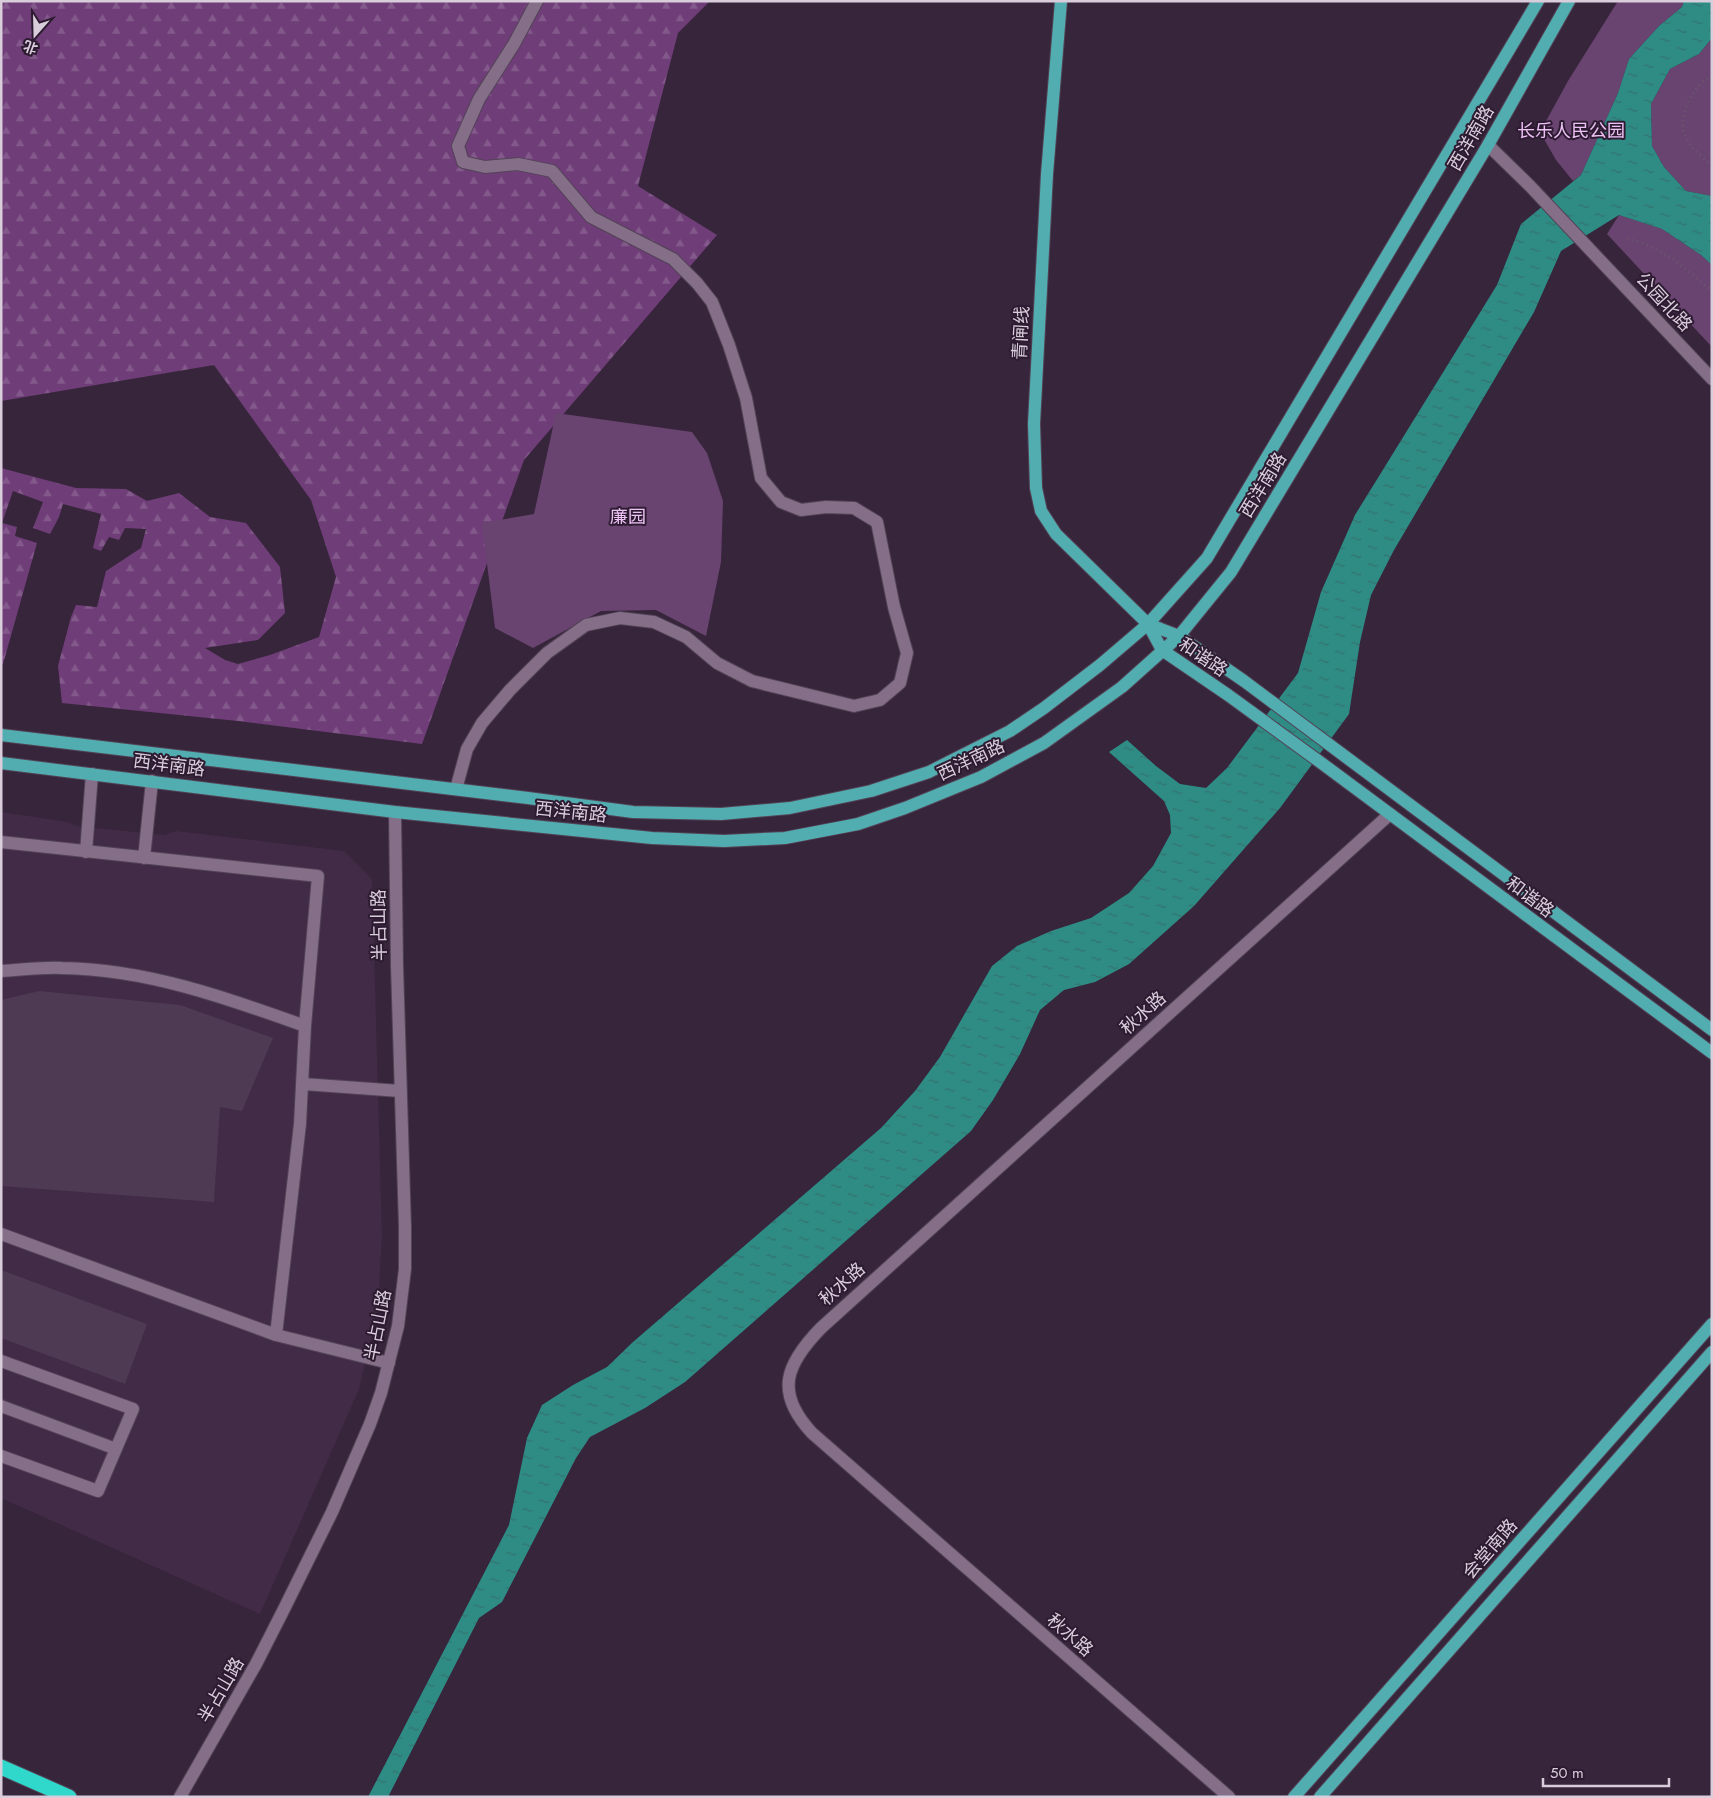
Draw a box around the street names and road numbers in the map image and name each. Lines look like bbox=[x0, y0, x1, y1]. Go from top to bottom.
street label: 西洋南路 bbox=[1442, 100, 1500, 176]
street label: 公园北路 bbox=[1630, 267, 1698, 337]
street label: 青闸线 bbox=[1007, 305, 1035, 361]
street label: 西洋南路 bbox=[1233, 447, 1293, 523]
street label: 和谐路 bbox=[1173, 631, 1233, 683]
street label: 西洋南路 bbox=[933, 733, 1009, 787]
street label: 西洋南路 bbox=[132, 748, 206, 782]
street label: 西洋南路 bbox=[534, 795, 608, 829]
street label: 和谐路 bbox=[1501, 870, 1559, 924]
street label: 半占山路 bbox=[365, 889, 393, 961]
street label: 秋水路 bbox=[1114, 985, 1172, 1041]
street label: 秋水路 bbox=[813, 1256, 871, 1312]
street label: 半占山路 bbox=[358, 1287, 398, 1363]
street label: 会堂南路 bbox=[1457, 1513, 1523, 1585]
street label: 秋水路 bbox=[1041, 1607, 1099, 1663]
street label: 半占山路 bbox=[192, 1652, 250, 1728]

